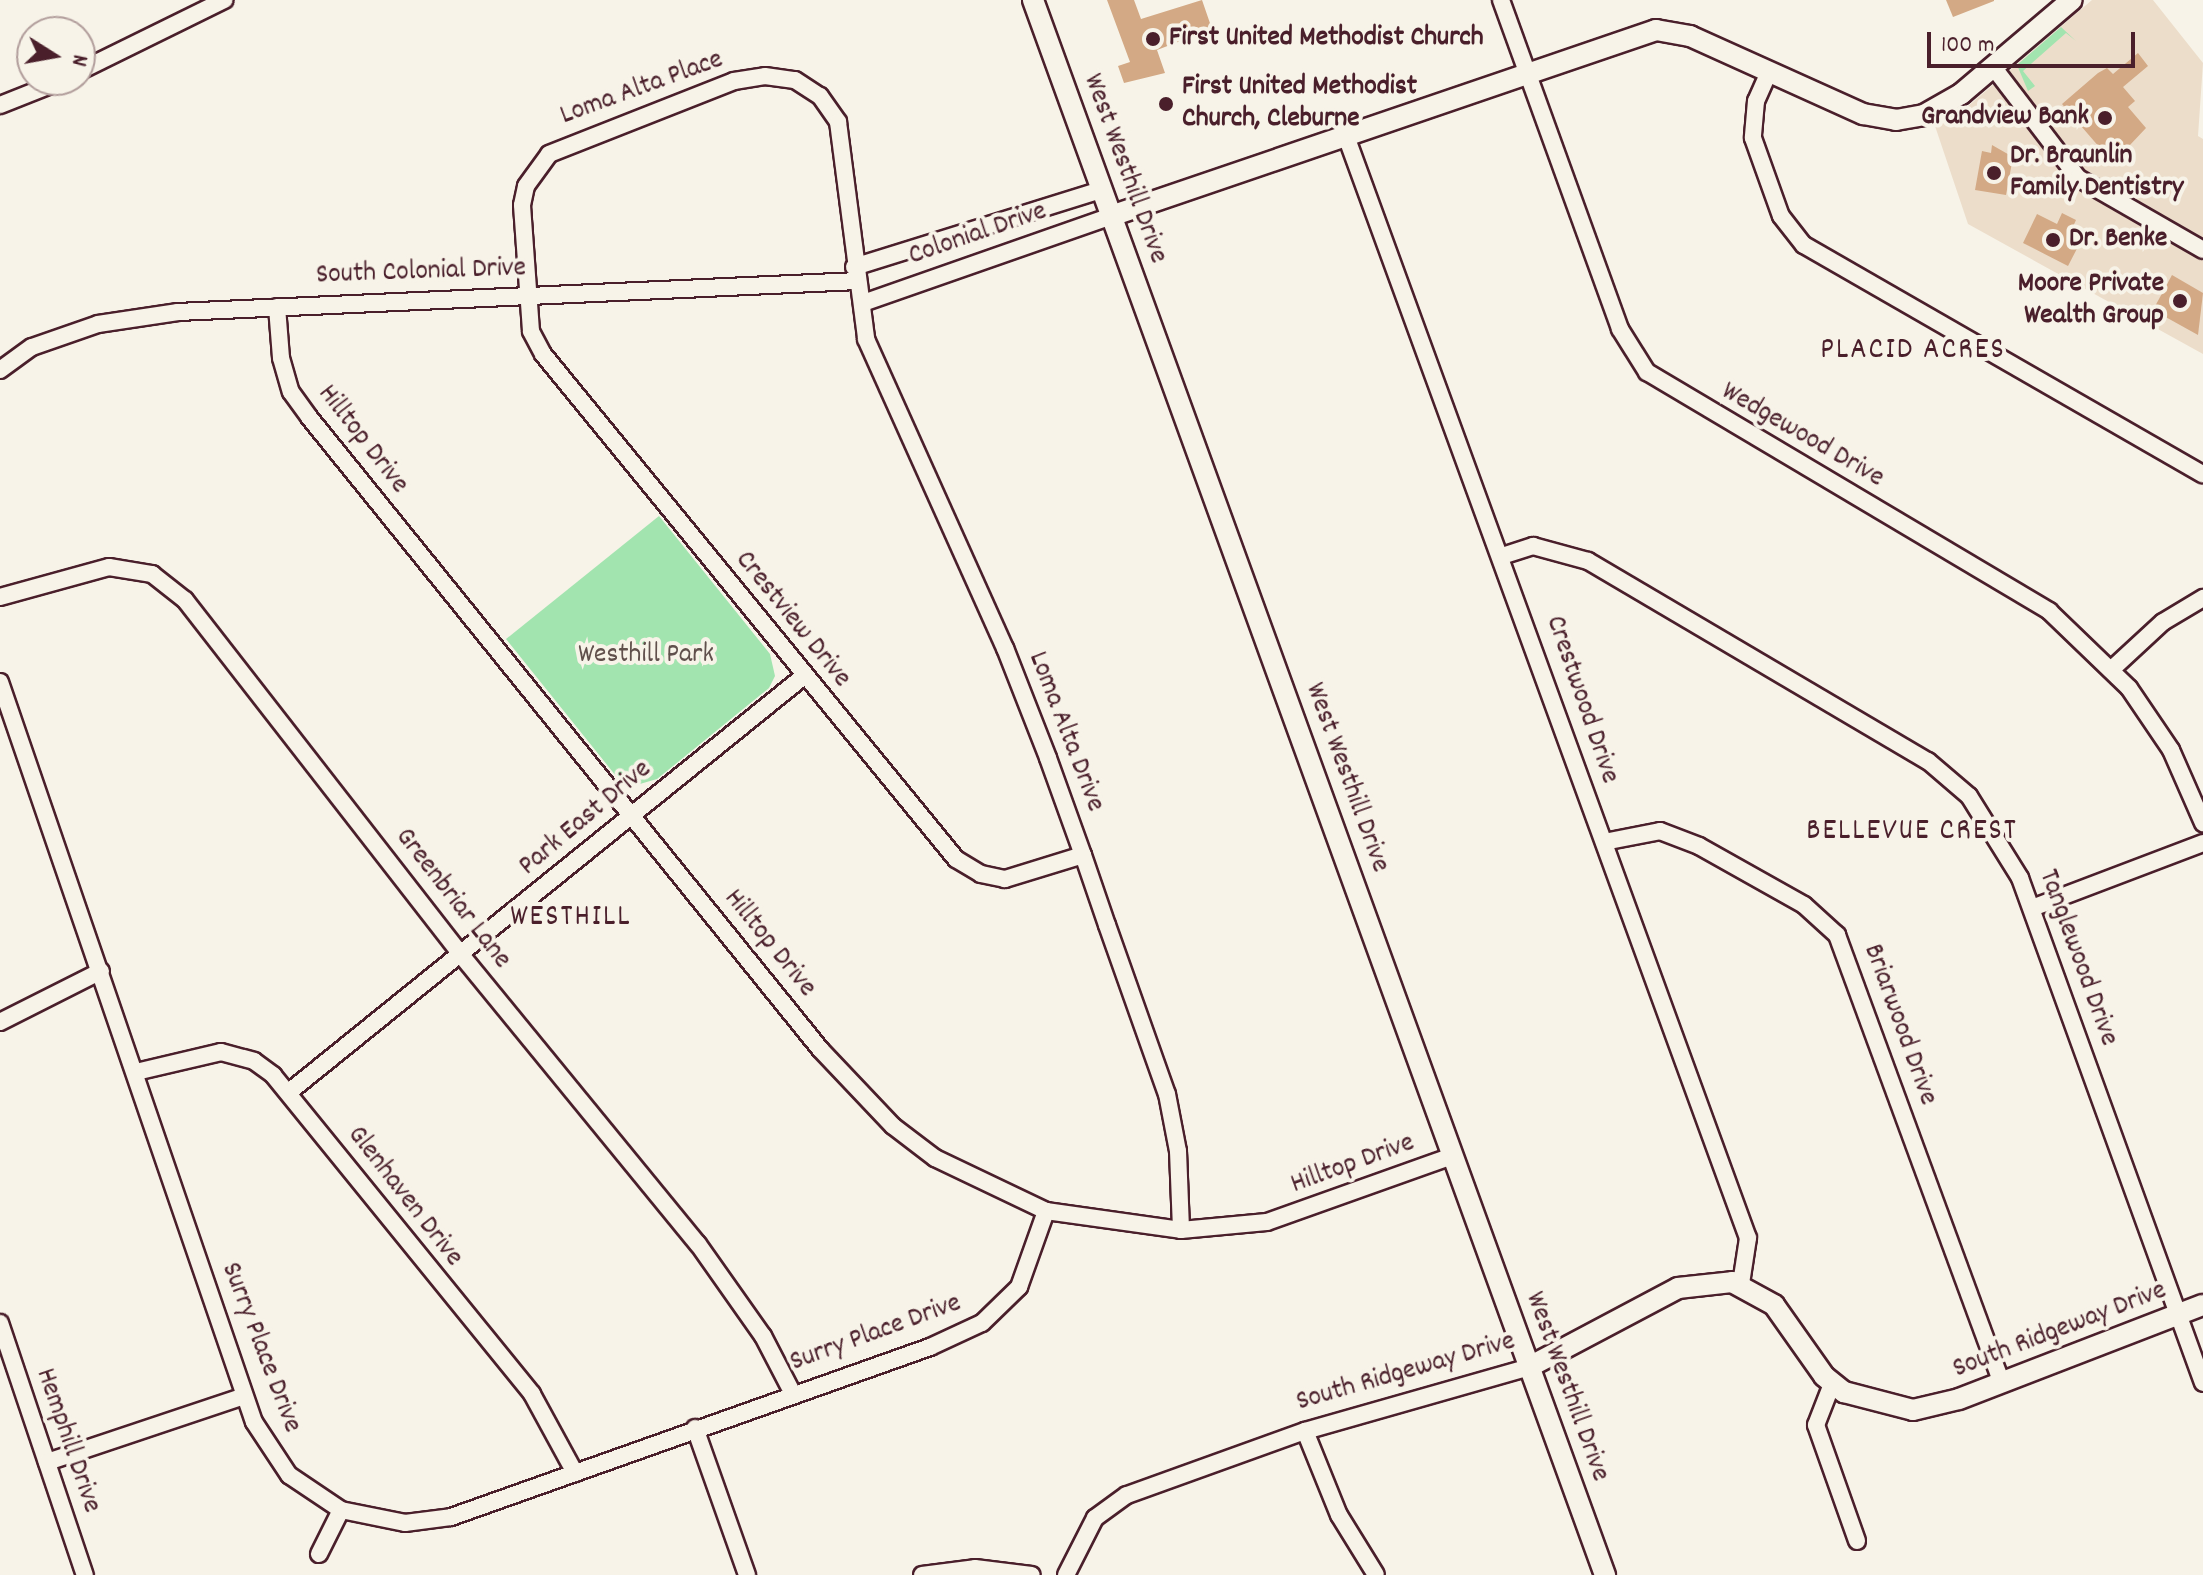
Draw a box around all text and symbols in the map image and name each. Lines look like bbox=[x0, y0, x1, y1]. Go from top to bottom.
north arrow bbox=[16, 16, 96, 96]
scale bar bbox=[1931, 16, 2139, 66]
place label: First United Methodist Church bbox=[1169, 22, 1484, 56]
text: 100 m bbox=[1941, 29, 1994, 63]
marker: First United Methodist Church bbox=[1144, 30, 1162, 48]
street label: Loma Alta Place bbox=[556, 44, 728, 134]
text: N bbox=[62, 52, 94, 69]
street label: West Westhill Drive bbox=[1074, 70, 1174, 268]
place label: First United Methodist Church, Cleburne bbox=[1182, 71, 1417, 137]
marker: First United Methodist Church, Cleburne bbox=[1157, 95, 1175, 113]
place label: Grandview Bank bbox=[1921, 101, 2089, 135]
marker: Grandview Bank bbox=[2096, 109, 2114, 127]
place label: Dr. Braunlin Family Dentistry bbox=[2010, 140, 2183, 206]
marker: Dr. Braunlin Family Dentistry bbox=[1985, 164, 2003, 182]
street label: Colonial Drive bbox=[905, 196, 1051, 274]
place label: Dr. Benke bbox=[2069, 223, 2167, 257]
marker: Dr. Benke bbox=[2044, 231, 2062, 249]
street label: South Colonial Drive bbox=[315, 253, 527, 293]
place label: Moore Private Wealth Group bbox=[2018, 268, 2164, 334]
marker: Moore Private Wealth Group bbox=[2171, 292, 2189, 310]
district label: PLACID ACRES bbox=[1820, 334, 2006, 370]
street label: Wedgewood Drive bbox=[1715, 376, 1889, 496]
street label: Hilltop Drive bbox=[309, 379, 415, 501]
street label: Crestview Drive bbox=[727, 545, 857, 695]
street label: Crestwood Drive bbox=[1537, 612, 1625, 788]
park label: Westhill Park bbox=[578, 639, 714, 673]
street label: Loma Alta Drive bbox=[1019, 647, 1111, 817]
street label: West Westhill Drive bbox=[1296, 679, 1396, 877]
street label: Park East Drive bbox=[513, 754, 659, 884]
district label: BELLEVUE CREST bbox=[1806, 815, 2018, 851]
street label: Greenbriar Lane bbox=[387, 822, 517, 976]
street label: Tanglewood Drive bbox=[2030, 865, 2124, 1051]
street label: Hilltop Drive bbox=[715, 883, 823, 1005]
district label: WESTHILL bbox=[510, 901, 632, 937]
street label: Briarwood Drive bbox=[1854, 940, 1944, 1110]
street label: Glenhaven Drive bbox=[339, 1120, 469, 1274]
street label: Hilltop Drive bbox=[1287, 1127, 1419, 1203]
street label: Surry Place Drive bbox=[212, 1258, 308, 1438]
street label: South Ridgeway Drive bbox=[1949, 1275, 2171, 1387]
street label: Surry Place Drive bbox=[786, 1288, 966, 1380]
street label: West Westhill Drive bbox=[1516, 1288, 1616, 1486]
street label: South Ridgeway Drive bbox=[1293, 1326, 1519, 1420]
street label: Hemphill Drive bbox=[27, 1364, 107, 1518]

